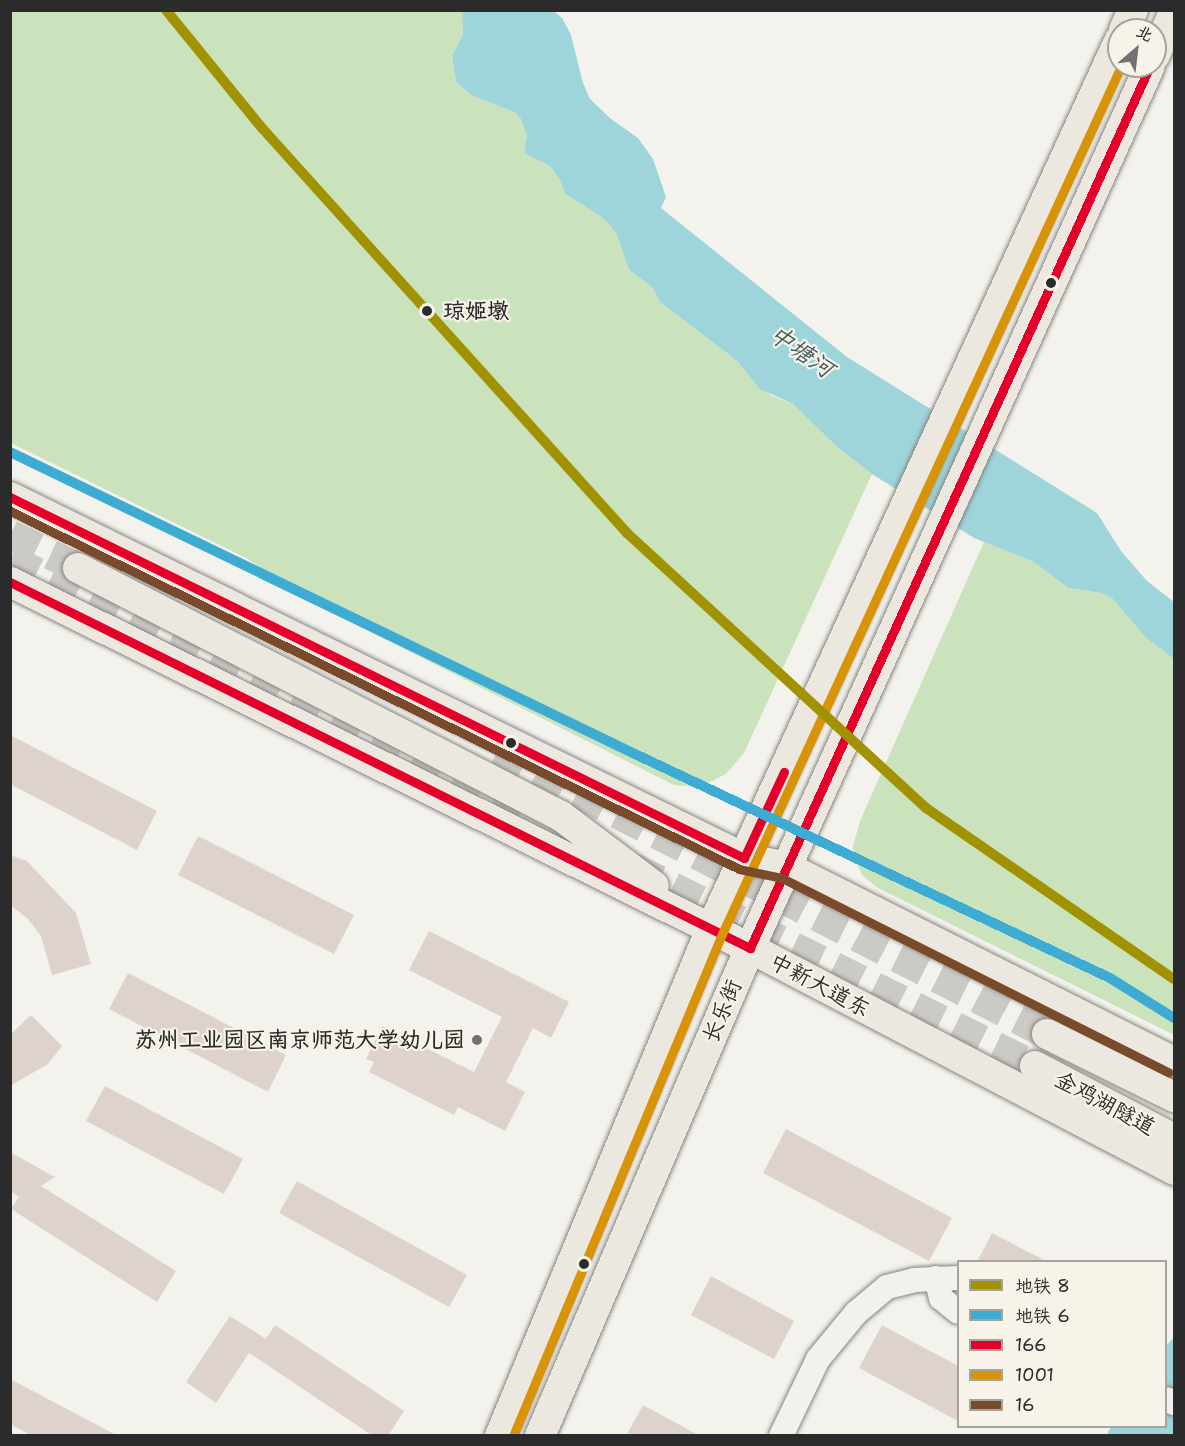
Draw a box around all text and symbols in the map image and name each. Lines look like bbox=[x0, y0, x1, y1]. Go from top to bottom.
north arrow bbox=[1107, 18, 1167, 78]
text: 北 bbox=[1133, 20, 1157, 46]
unlabelled marker bbox=[1045, 277, 1057, 289]
place label: 琼姬墩 bbox=[443, 298, 509, 324]
marker: 琼姬墩 bbox=[416, 300, 438, 322]
water label: 中塘河 bbox=[763, 320, 839, 384]
unlabelled marker bbox=[505, 737, 517, 749]
street label: 中新大道东 bbox=[765, 948, 875, 1022]
street label: 长乐街 bbox=[697, 975, 747, 1047]
place label: 苏州工业园区南京师范大学幼儿园 bbox=[135, 1027, 465, 1053]
marker: 苏州工业园区南京师范大学幼儿园 bbox=[470, 1033, 484, 1047]
street label: 金鸡湖隧道 bbox=[1050, 1066, 1160, 1140]
unlabelled marker bbox=[578, 1258, 590, 1270]
legend bbox=[957, 1260, 1167, 1428]
text: 地铁 8 bbox=[1015, 1274, 1070, 1298]
text: 地铁 6 bbox=[1015, 1304, 1070, 1328]
text: 166 bbox=[1015, 1333, 1047, 1357]
text: 1001 bbox=[1015, 1363, 1054, 1387]
text: 16 bbox=[1015, 1393, 1035, 1417]

